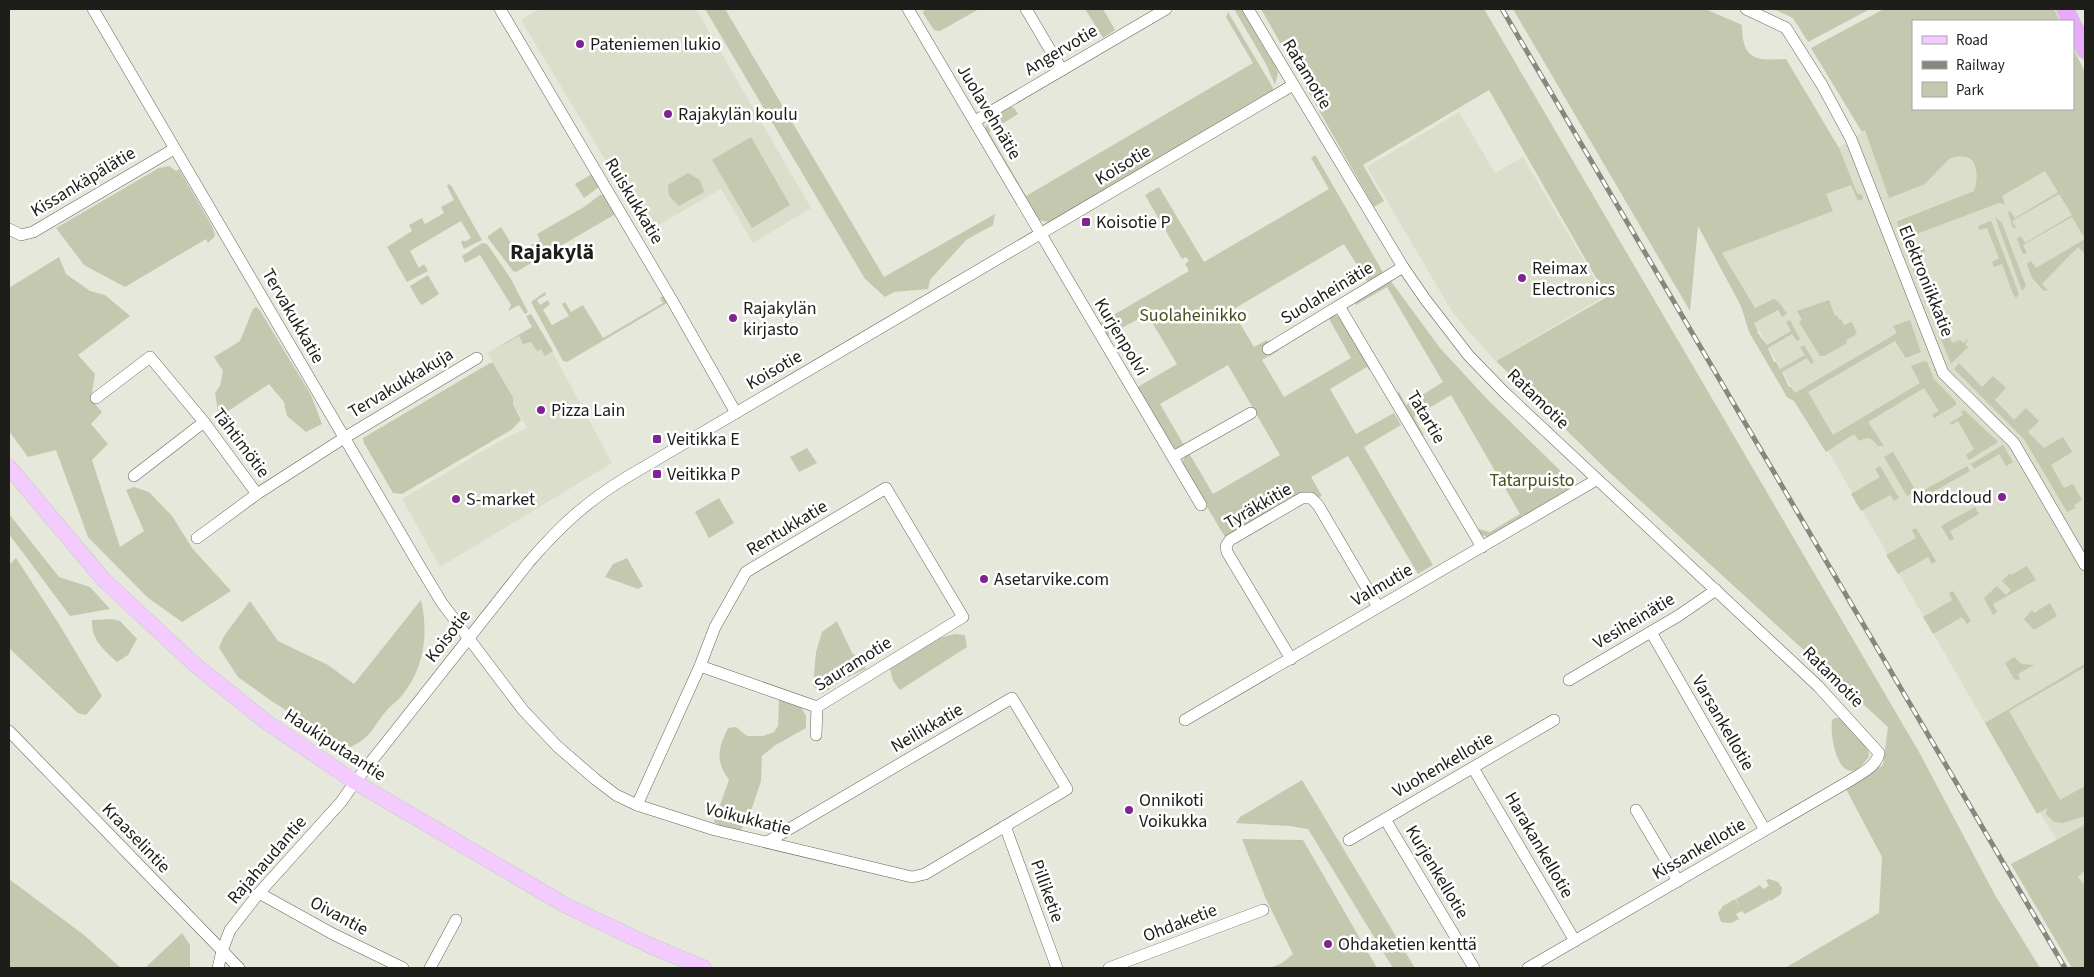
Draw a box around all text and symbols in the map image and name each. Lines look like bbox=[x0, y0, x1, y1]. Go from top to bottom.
street label: Angervotie bbox=[1020, 18, 1102, 82]
legend bbox=[1912, 20, 2074, 110]
text: Road bbox=[1956, 30, 1988, 51]
place label: Pateniemen lukio bbox=[590, 32, 721, 57]
street label: Ratamotie bbox=[1276, 34, 1338, 114]
marker: Pateniemen lukio bbox=[574, 38, 586, 50]
text: Railway bbox=[1956, 55, 2005, 76]
street label: Juolavehnätie bbox=[951, 60, 1027, 164]
text: Park bbox=[1956, 80, 1985, 101]
place label: Rajakylän koulu bbox=[678, 102, 798, 127]
marker: Rajakylän koulu bbox=[662, 108, 674, 120]
street label: Koisotie bbox=[1090, 139, 1156, 191]
street label: Kissankäpälätie bbox=[26, 141, 140, 223]
street label: Ruiskukkatie bbox=[598, 153, 670, 249]
place label: Koisotie P bbox=[1096, 210, 1171, 235]
marker: Koisotie P bbox=[1080, 216, 1092, 228]
street label: Elektroniikkatie bbox=[1892, 222, 1960, 340]
district label: Rajakylä bbox=[510, 236, 594, 268]
street label: Suolaheinätie bbox=[1276, 255, 1378, 331]
place label: Reimax Electronics bbox=[1532, 256, 1615, 302]
street label: Tervakukkatie bbox=[256, 264, 330, 368]
marker: Reimax Electronics bbox=[1516, 272, 1528, 284]
street label: Kurjenpolvi bbox=[1088, 293, 1154, 381]
place label: Rajakylän kirjasto bbox=[743, 296, 817, 342]
park label: Suolaheinikko bbox=[1139, 303, 1247, 328]
marker: Rajakylän kirjasto bbox=[727, 312, 739, 324]
street label: Tervakukkakuja bbox=[344, 342, 458, 424]
street label: Koisotie bbox=[741, 344, 807, 396]
street label: Ratamotie bbox=[1501, 363, 1575, 435]
street label: Tatartie bbox=[1400, 386, 1452, 448]
place label: Pizza Lain bbox=[551, 398, 625, 423]
street label: Tähtimötie bbox=[206, 403, 276, 483]
marker: Pizza Lain bbox=[535, 404, 547, 416]
place label: Veitikka E bbox=[667, 427, 740, 452]
marker: Veitikka E bbox=[651, 433, 663, 445]
place label: Veitikka P bbox=[667, 462, 740, 487]
marker: Veitikka P bbox=[651, 468, 663, 480]
park label: Tatarpuisto bbox=[1489, 468, 1575, 493]
street label: Tyräkkitie bbox=[1220, 477, 1296, 535]
place label: Nordcloud bbox=[1912, 485, 1992, 510]
place label: S-market bbox=[466, 487, 535, 512]
marker: Nordcloud bbox=[1996, 491, 2008, 503]
marker: S-market bbox=[450, 493, 462, 505]
street label: Rentukkatie bbox=[742, 494, 832, 562]
street label: Valmutie bbox=[1347, 557, 1417, 612]
place label: Asetarvike.com bbox=[994, 567, 1109, 592]
marker: Asetarvike.com bbox=[978, 573, 990, 585]
street label: Vesiheinätie bbox=[1588, 587, 1680, 655]
street label: Koisotie bbox=[419, 604, 477, 668]
street label: Sauramotie bbox=[809, 630, 897, 698]
street label: Ratamotie bbox=[1797, 641, 1869, 713]
street label: Varsankellotie bbox=[1686, 671, 1760, 775]
street label: Neilikkatie bbox=[886, 697, 968, 759]
street label: Haukiputaantie bbox=[279, 703, 391, 787]
street label: Vuohenkellotie bbox=[1388, 726, 1498, 804]
street label: Harakankellotie bbox=[1498, 787, 1580, 903]
place label: Onnikoti Voikukka bbox=[1139, 788, 1207, 834]
street label: Voikukkatie bbox=[703, 796, 794, 842]
street label: Kraaselintie bbox=[96, 797, 176, 879]
marker: Onnikoti Voikukka bbox=[1123, 804, 1135, 816]
street label: Rajahaudantie bbox=[222, 810, 312, 910]
street label: Kissankellotie bbox=[1648, 812, 1751, 886]
street label: Kurjenkellotie bbox=[1399, 821, 1475, 924]
street label: Pilliketie bbox=[1024, 856, 1070, 926]
street label: Oivantie bbox=[305, 890, 373, 942]
street label: Ohdaketie bbox=[1139, 897, 1221, 949]
place label: Ohdaketien kenttä bbox=[1338, 932, 1477, 957]
marker: Ohdaketien kenttä bbox=[1322, 938, 1334, 950]

